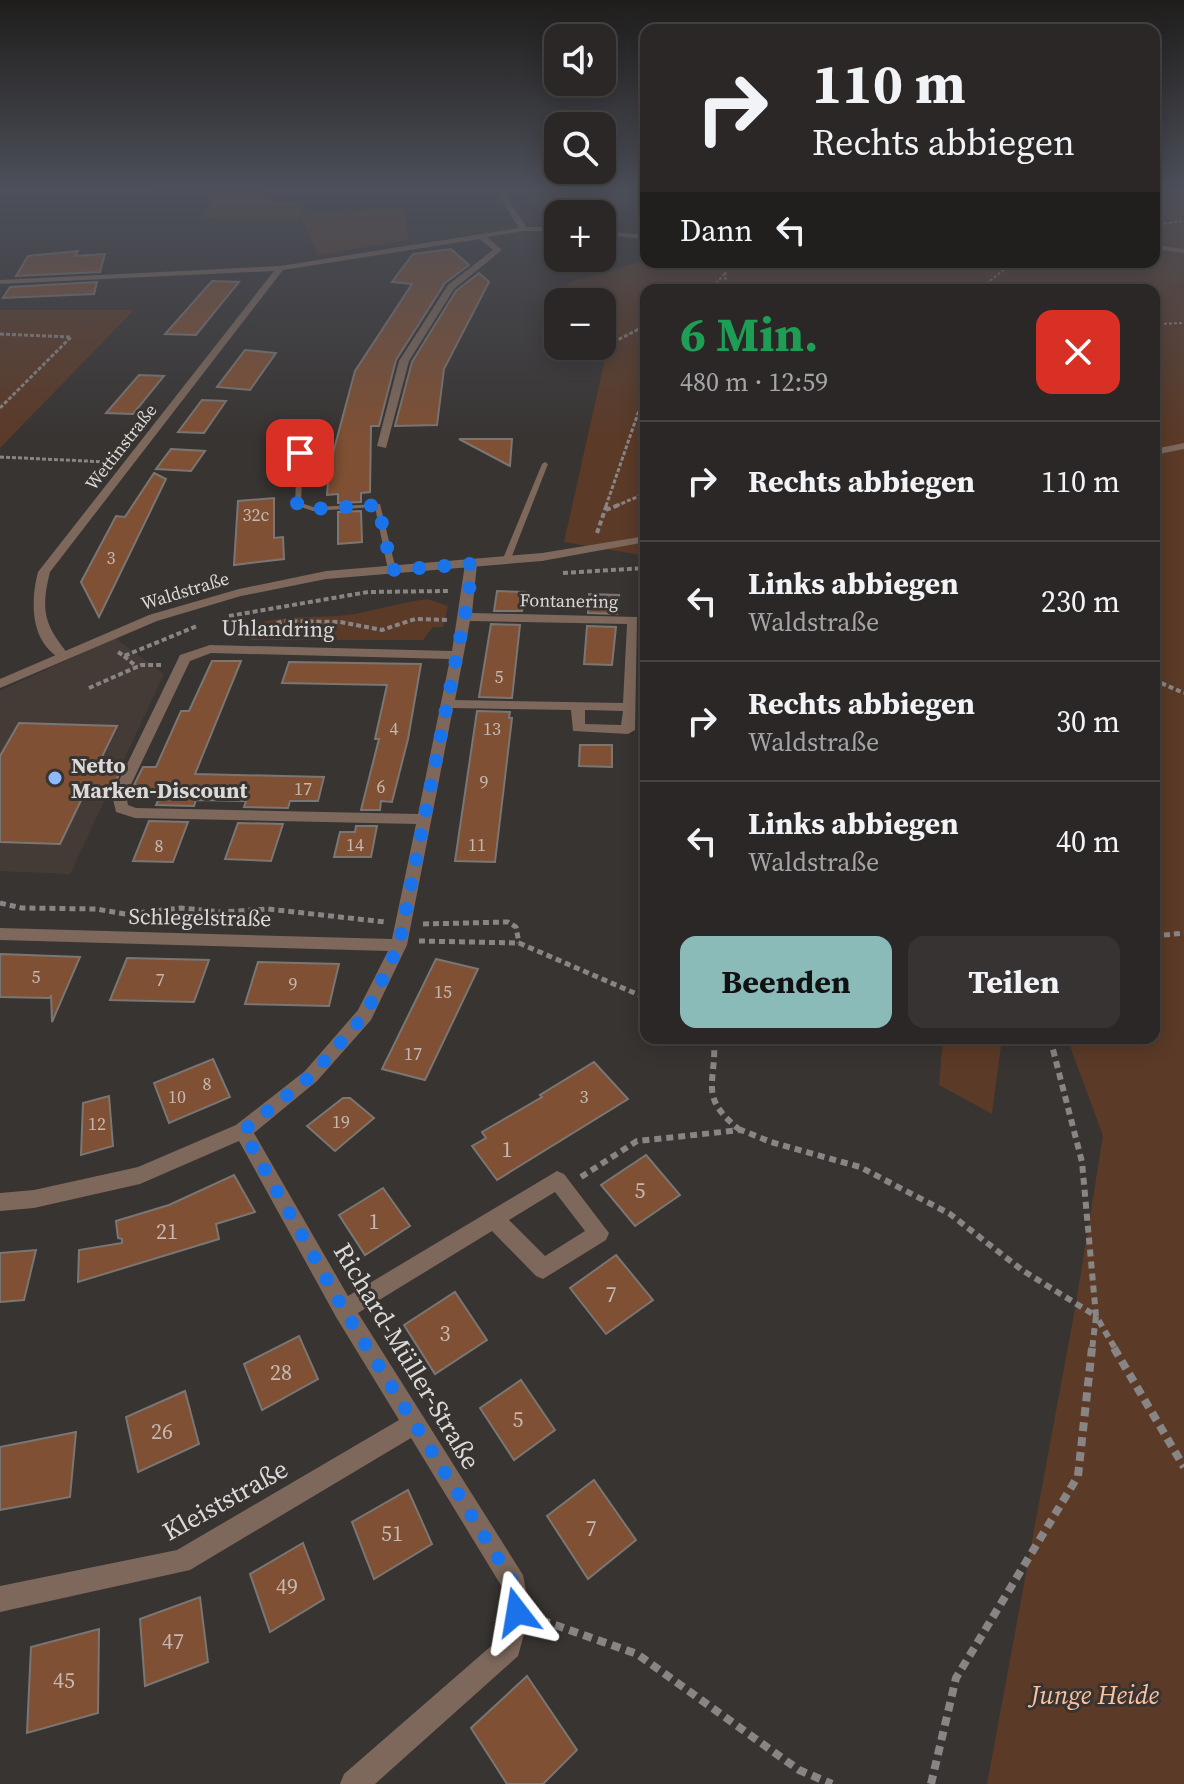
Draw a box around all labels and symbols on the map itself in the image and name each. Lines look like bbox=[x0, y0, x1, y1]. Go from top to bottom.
street label: Wettinstraße bbox=[79, 398, 162, 495]
pin bbox=[266, 419, 334, 487]
house number: 32c bbox=[243, 502, 270, 527]
house number: 3 bbox=[107, 545, 116, 570]
street label: Waldstraße bbox=[138, 565, 232, 616]
street label: Fontanering bbox=[519, 587, 619, 614]
street label: Uhlandring bbox=[221, 612, 335, 644]
house number: 5 bbox=[495, 664, 504, 689]
house number: 4 bbox=[390, 716, 399, 741]
house number: 13 bbox=[483, 716, 501, 741]
place label: Netto Marken-Discount bbox=[71, 750, 249, 805]
marker: Netto Marken-Discount bbox=[46, 769, 64, 787]
house number: 9 bbox=[480, 769, 489, 794]
house number: 6 bbox=[377, 774, 386, 799]
house number: 17 bbox=[294, 776, 312, 801]
house number: 14 bbox=[346, 832, 364, 857]
house number: 11 bbox=[468, 832, 486, 857]
house number: 8 bbox=[155, 833, 164, 858]
street label: Schlegelstraße bbox=[128, 901, 272, 933]
house number: 5 bbox=[32, 964, 41, 989]
house number: 7 bbox=[156, 967, 165, 992]
house number: 9 bbox=[289, 971, 298, 996]
house number: 15 bbox=[434, 979, 452, 1004]
house number: 17 bbox=[404, 1041, 422, 1066]
house number: 8 bbox=[203, 1071, 212, 1096]
house number: 10 bbox=[168, 1084, 186, 1109]
house number: 3 bbox=[580, 1084, 589, 1109]
house number: 19 bbox=[332, 1109, 350, 1134]
house number: 12 bbox=[88, 1111, 106, 1136]
house number: 1 bbox=[501, 1134, 513, 1164]
house number: 5 bbox=[634, 1175, 646, 1205]
house number: 1 bbox=[368, 1206, 380, 1236]
house number: 21 bbox=[156, 1216, 178, 1246]
street label: Richard-Müller-Straße bbox=[325, 1236, 489, 1476]
house number: 7 bbox=[605, 1279, 617, 1309]
house number: 3 bbox=[439, 1318, 451, 1348]
house number: 28 bbox=[270, 1357, 292, 1387]
house number: 5 bbox=[512, 1404, 524, 1434]
house number: 26 bbox=[151, 1416, 173, 1446]
street label: Kleiststraße bbox=[156, 1451, 294, 1549]
house number: 7 bbox=[585, 1513, 597, 1543]
house number: 51 bbox=[381, 1518, 403, 1548]
position arrow bbox=[475, 1570, 559, 1654]
house number: 49 bbox=[276, 1571, 298, 1601]
house number: 47 bbox=[162, 1626, 184, 1656]
house number: 45 bbox=[53, 1665, 75, 1695]
park label: Junge Heide bbox=[1028, 1677, 1160, 1713]

